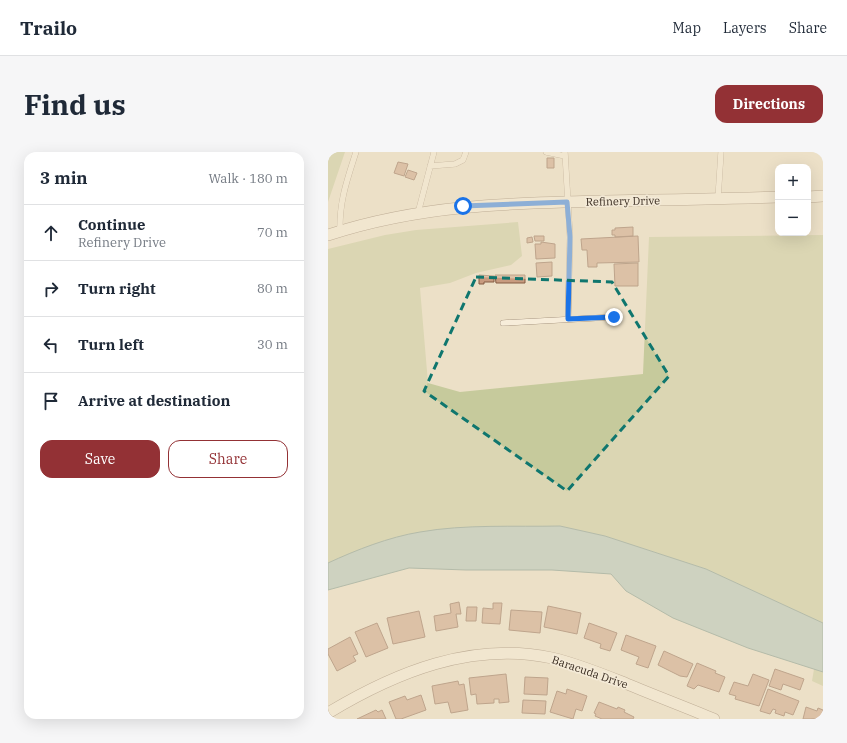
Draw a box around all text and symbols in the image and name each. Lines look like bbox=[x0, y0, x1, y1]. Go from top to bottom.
text: Trailo bbox=[20, 16, 77, 40]
text: Map bbox=[673, 19, 701, 37]
text: Layers bbox=[723, 19, 767, 37]
text: Share bbox=[789, 19, 827, 37]
button: Directions bbox=[715, 85, 823, 123]
text: Find us bbox=[24, 86, 126, 123]
map controls bbox=[775, 164, 811, 236]
button: + bbox=[775, 164, 811, 200]
text: 3 min bbox=[40, 167, 88, 189]
text: Walk · 180 m bbox=[209, 170, 288, 187]
street label: Refinery Drive bbox=[586, 193, 660, 209]
route start bbox=[454, 197, 472, 215]
button: − bbox=[775, 200, 811, 236]
text: Continue bbox=[78, 215, 145, 234]
icon: ahead bbox=[40, 222, 62, 244]
text: 70 m bbox=[257, 224, 288, 241]
text: Refinery Drive bbox=[78, 234, 166, 251]
icon: right bbox=[40, 278, 62, 300]
text: Turn right bbox=[78, 279, 156, 298]
text: 80 m bbox=[257, 280, 288, 297]
route end bbox=[605, 308, 623, 326]
icon: left bbox=[40, 334, 62, 356]
text: Turn left bbox=[78, 335, 144, 354]
text: 30 m bbox=[257, 336, 288, 353]
icon: arrive bbox=[40, 390, 62, 412]
text: Arrive at destination bbox=[78, 391, 230, 410]
button: Save bbox=[40, 440, 160, 478]
button: Share bbox=[168, 440, 288, 478]
street label: Baracuda Drive bbox=[550, 652, 630, 692]

